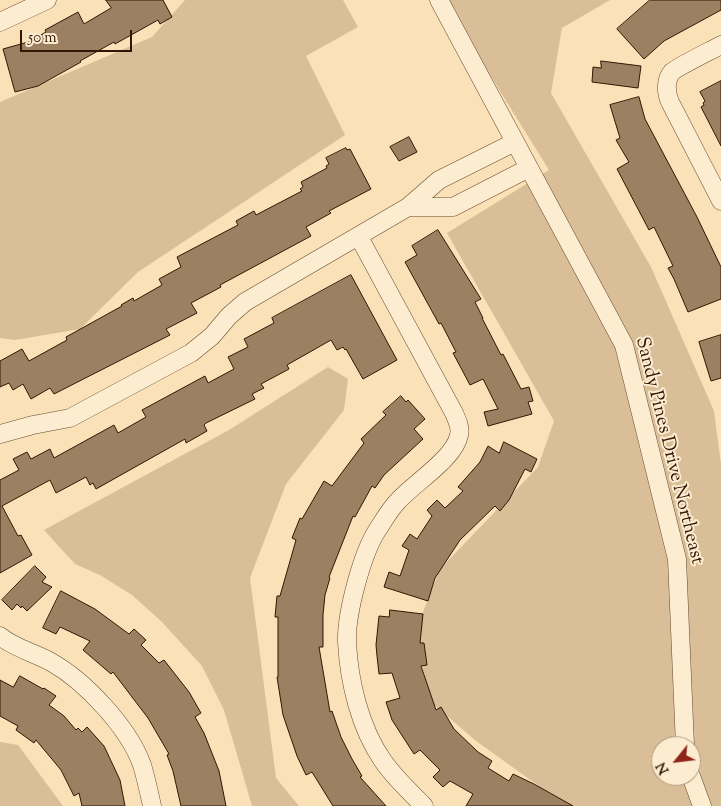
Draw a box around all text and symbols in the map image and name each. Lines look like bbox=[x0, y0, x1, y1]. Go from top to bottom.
scale bar bbox=[22, 20, 135, 52]
text: 50 m bbox=[28, 28, 57, 49]
street label: Sandy Pines Drive Northeast bbox=[629, 335, 707, 567]
north arrow bbox=[651, 736, 701, 786]
text: N bbox=[652, 758, 675, 778]

